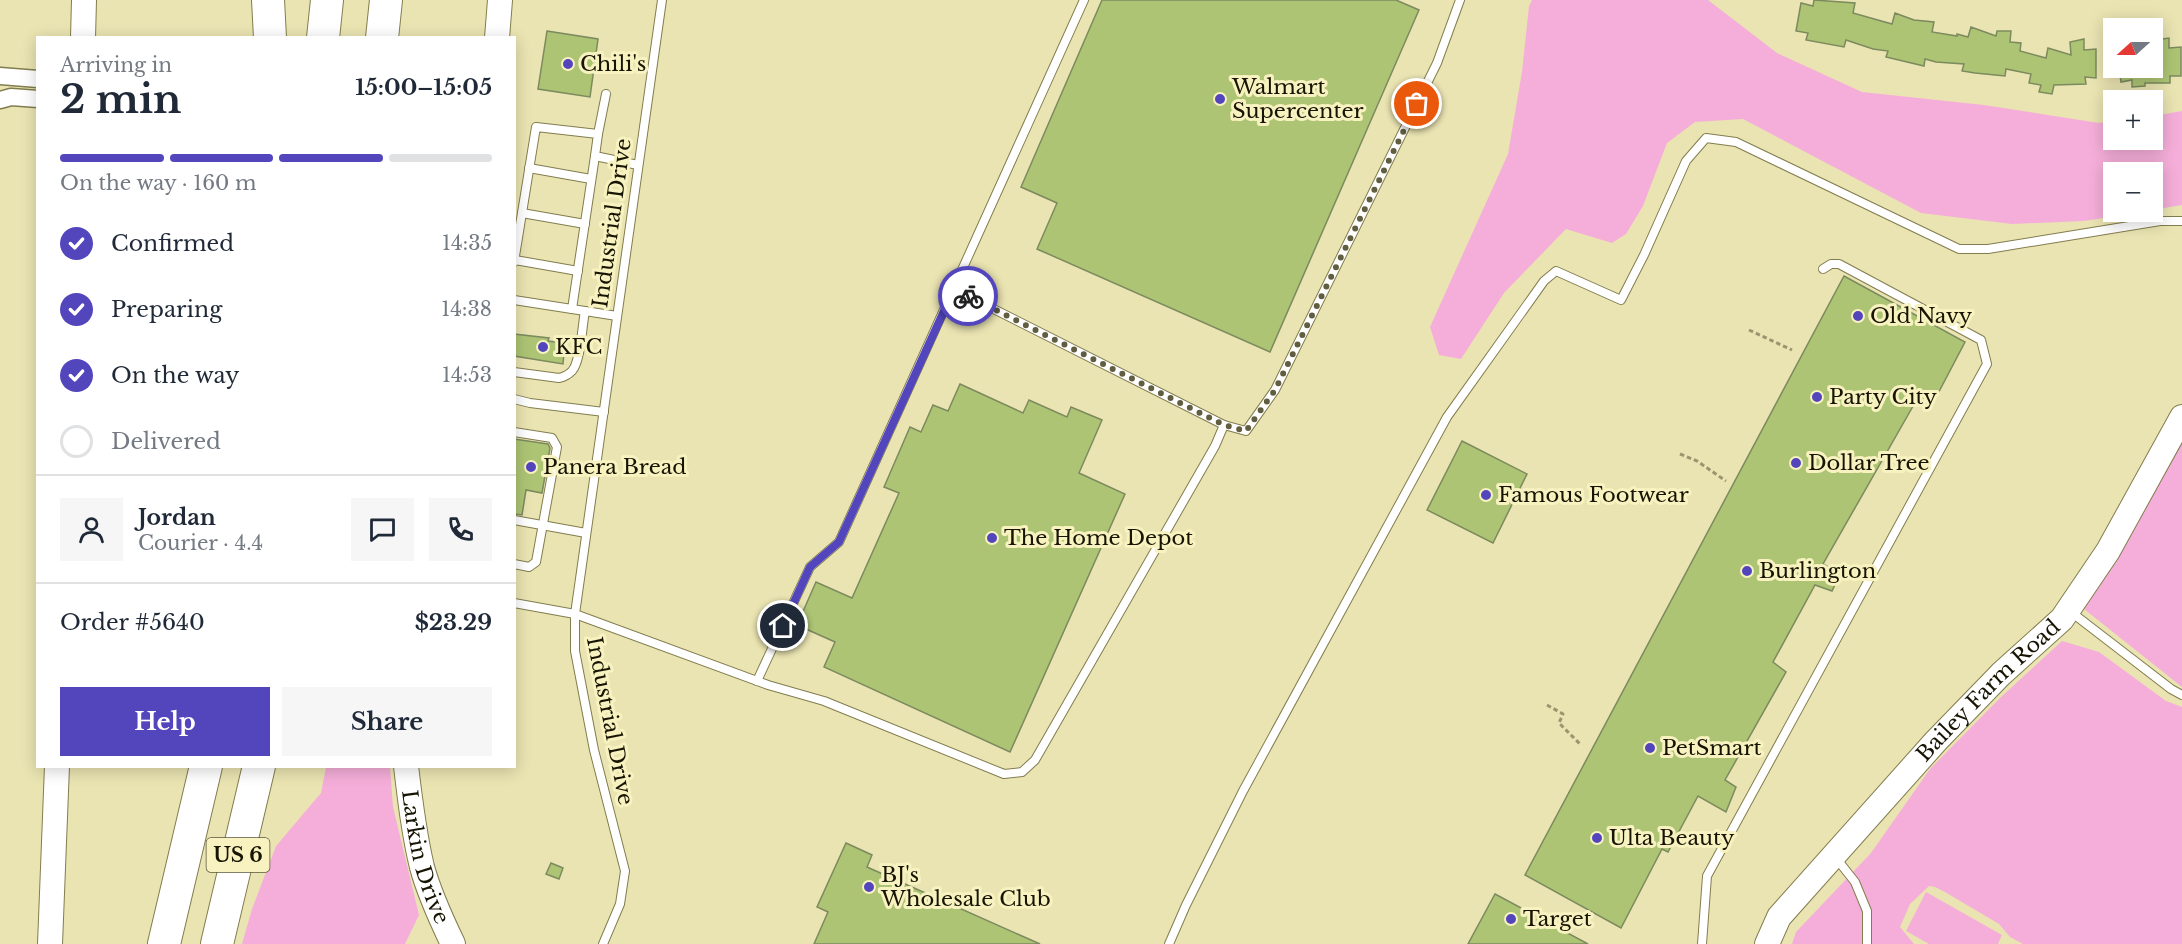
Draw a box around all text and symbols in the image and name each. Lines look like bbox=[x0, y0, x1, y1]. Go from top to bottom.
north arrow bbox=[2103, 18, 2163, 78]
map controls bbox=[2103, 18, 2163, 222]
place label: Chili's bbox=[580, 51, 646, 77]
text: Arriving in bbox=[60, 53, 172, 77]
marker: Chili's bbox=[561, 57, 575, 71]
text: 15:00–15:05 bbox=[355, 74, 492, 101]
place label: Walmart Supercenter bbox=[1231, 74, 1363, 124]
text: 2 min bbox=[60, 75, 181, 124]
pin bbox=[1391, 78, 1442, 129]
icon: bag bbox=[1400, 87, 1433, 120]
button: + bbox=[2103, 90, 2163, 150]
marker: Walmart Supercenter bbox=[1213, 92, 1227, 106]
street label: Industrial Drive bbox=[587, 137, 637, 309]
button: − bbox=[2103, 162, 2163, 222]
text: On the way · 160 m bbox=[60, 171, 257, 195]
icon: check bbox=[60, 227, 93, 260]
text: Confirmed bbox=[111, 230, 234, 257]
text: 14:35 bbox=[442, 231, 492, 255]
courier bbox=[938, 266, 998, 326]
icon: bike bbox=[952, 280, 985, 313]
icon: check bbox=[60, 293, 93, 326]
text: Preparing bbox=[111, 296, 222, 323]
text: 14:38 bbox=[441, 297, 492, 321]
place label: Old Navy bbox=[1870, 303, 1973, 329]
marker: Old Navy bbox=[1851, 309, 1865, 323]
place label: KFC bbox=[555, 334, 602, 360]
marker: KFC bbox=[536, 340, 550, 354]
icon: check bbox=[60, 359, 93, 392]
text: On the way bbox=[111, 362, 239, 389]
text: 14:53 bbox=[442, 363, 492, 387]
place label: Party City bbox=[1829, 384, 1938, 410]
marker: Party City bbox=[1810, 390, 1824, 404]
text: Delivered bbox=[111, 428, 221, 455]
place label: Dollar Tree bbox=[1808, 450, 1930, 476]
place label: Panera Bread bbox=[543, 454, 687, 480]
marker: Dollar Tree bbox=[1789, 456, 1803, 470]
marker: Panera Bread bbox=[524, 460, 538, 474]
place label: Famous Footwear bbox=[1498, 482, 1689, 508]
marker: Famous Footwear bbox=[1479, 488, 1493, 502]
button: person bbox=[60, 498, 123, 561]
button: chat bbox=[351, 498, 414, 561]
button: phone bbox=[429, 498, 492, 561]
text: Jordan bbox=[138, 504, 216, 531]
place label: The Home Depot bbox=[1004, 525, 1193, 551]
text: Courier · 4.4 bbox=[138, 531, 263, 555]
marker: The Home Depot bbox=[985, 531, 999, 545]
place label: Burlington bbox=[1759, 558, 1876, 584]
marker: Burlington bbox=[1740, 564, 1754, 578]
pin bbox=[757, 600, 808, 651]
text: Order #5640 bbox=[60, 609, 205, 636]
text: $23.29 bbox=[415, 609, 492, 636]
icon: home bbox=[766, 609, 799, 642]
street label: Bailey Farm Road bbox=[1911, 614, 2066, 767]
street label: Industrial Drive bbox=[581, 635, 639, 807]
button: Help bbox=[60, 687, 270, 756]
button: Share bbox=[282, 687, 492, 756]
place label: PetSmart bbox=[1662, 735, 1761, 761]
marker: PetSmart bbox=[1643, 741, 1657, 755]
street label: Larkin Drive bbox=[396, 788, 455, 928]
place label: Ulta Beauty bbox=[1609, 825, 1735, 851]
marker: Ulta Beauty bbox=[1590, 831, 1604, 845]
road number: US 6 bbox=[206, 838, 270, 872]
place label: BJ's Wholesale Club bbox=[880, 862, 1051, 912]
marker: BJ's Wholesale Club bbox=[862, 880, 876, 894]
place label: Target bbox=[1523, 906, 1592, 932]
marker: Target bbox=[1504, 912, 1518, 926]

